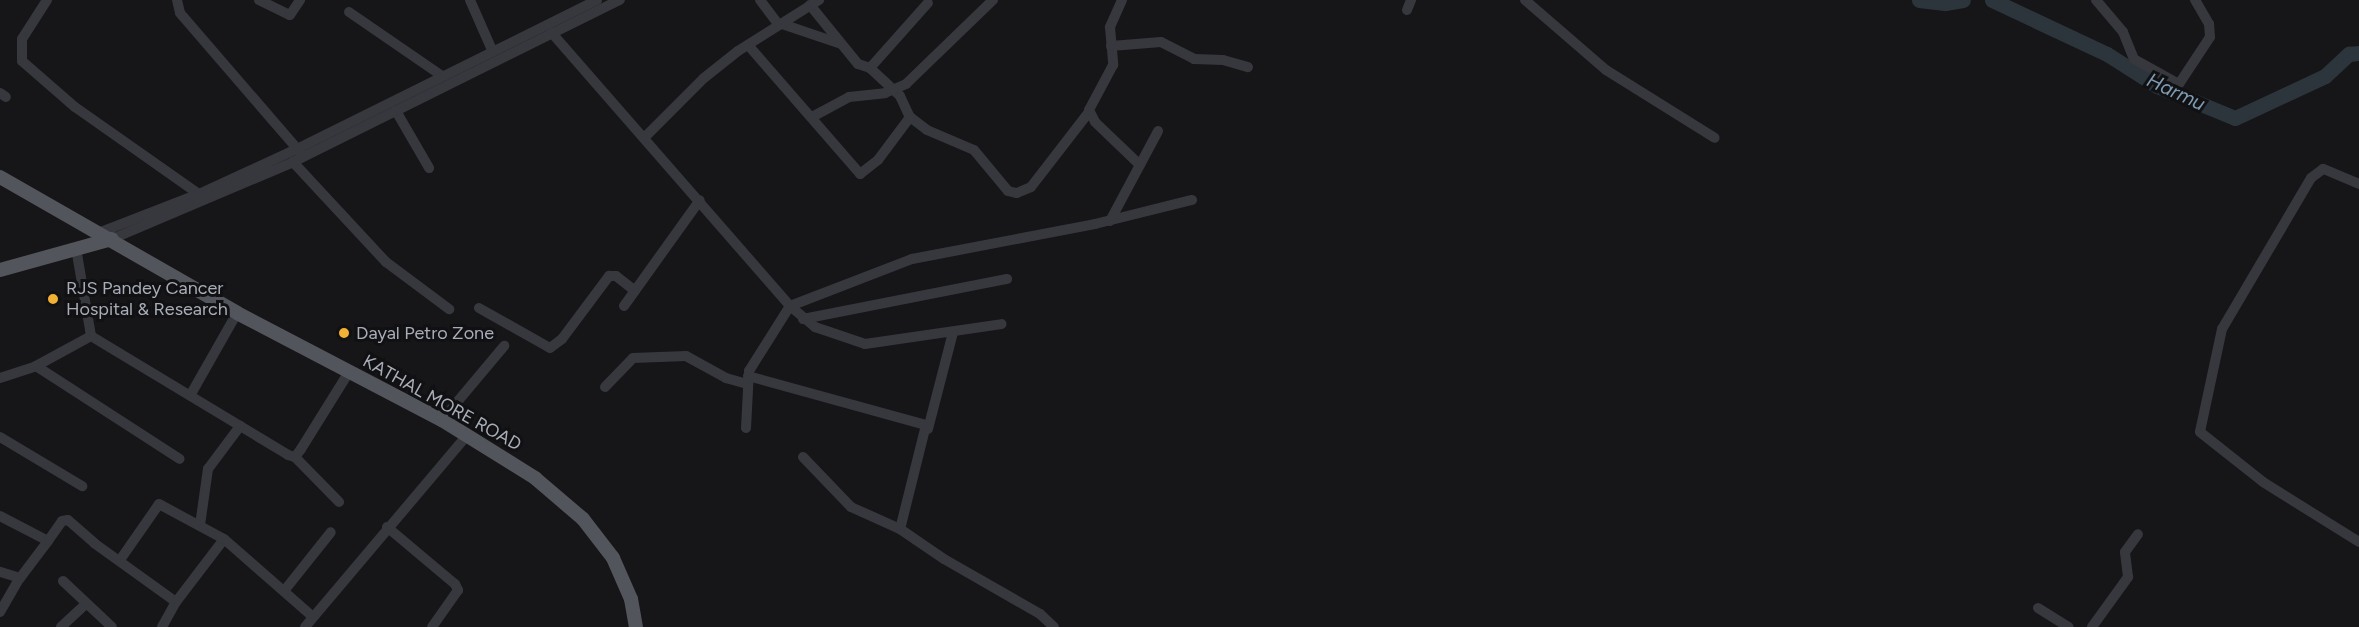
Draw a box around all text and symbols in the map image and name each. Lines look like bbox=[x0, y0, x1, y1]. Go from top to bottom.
water label: Harmu bbox=[2143, 68, 2209, 116]
place label: RJS Pandey Cancer Hospital & Research bbox=[66, 278, 228, 320]
marker: RJS Pandey Cancer Hospital & Research bbox=[44, 290, 62, 308]
place label: Dayal Petro Zone bbox=[356, 322, 494, 344]
marker: Dayal Petro Zone bbox=[337, 326, 351, 340]
street label: KATHAL MORE ROAD bbox=[359, 350, 525, 456]

